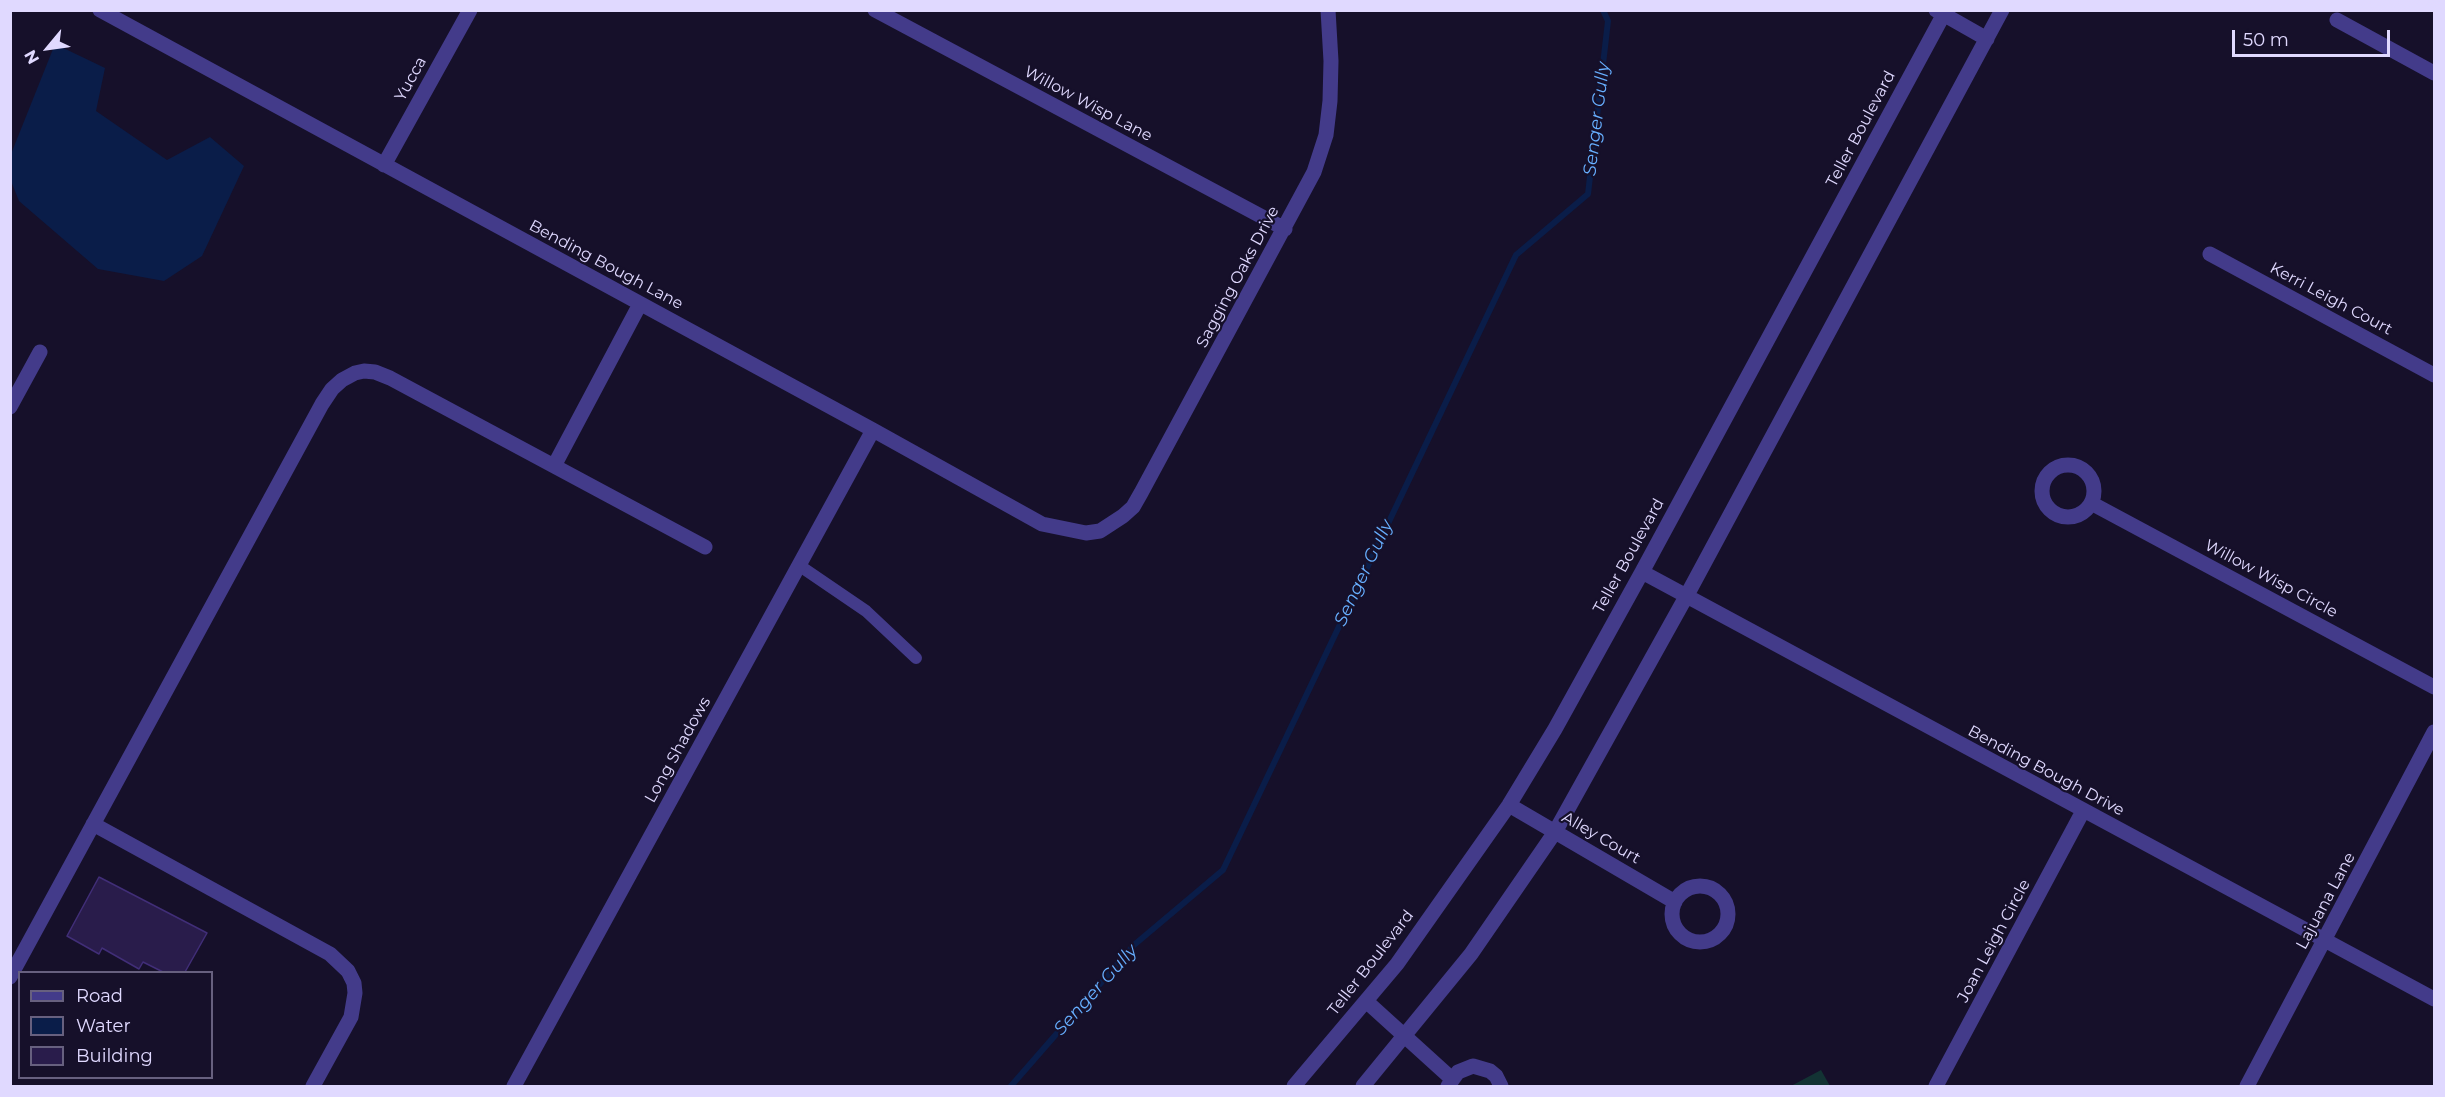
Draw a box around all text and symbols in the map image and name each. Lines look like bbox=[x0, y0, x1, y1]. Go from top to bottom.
north arrow bbox=[18, 18, 78, 78]
scale bar bbox=[2235, 18, 2392, 56]
text: 50 m bbox=[2243, 29, 2289, 51]
text: N bbox=[20, 47, 43, 67]
street label: Yucca bbox=[391, 54, 431, 104]
water label: Senger Gully bbox=[1579, 61, 1615, 177]
street label: Willow Wisp Lane bbox=[1021, 62, 1155, 146]
street label: Teller Boulevard bbox=[1822, 68, 1900, 190]
street label: Sagging Oaks Drive bbox=[1193, 203, 1283, 351]
street label: Bending Bough Lane bbox=[526, 216, 686, 314]
street label: Kerri Leigh Court bbox=[2267, 259, 2395, 339]
street label: Teller Boulevard bbox=[1589, 495, 1669, 617]
water label: Senger Gully bbox=[1330, 516, 1398, 630]
street label: Willow Wisp Circle bbox=[2201, 536, 2341, 622]
street label: Long Shadows bbox=[641, 694, 715, 806]
street label: Bending Bough Drive bbox=[1965, 722, 2127, 820]
street label: Alley Court bbox=[1558, 808, 1644, 868]
street label: Lajuana Lane bbox=[2292, 849, 2360, 953]
street label: Joan Leigh Circle bbox=[1954, 876, 2034, 1006]
street label: Teller Boulevard bbox=[1324, 907, 1418, 1019]
water label: Senger Gully bbox=[1050, 940, 1142, 1040]
legend bbox=[18, 971, 213, 1079]
text: Road bbox=[76, 985, 123, 1007]
text: Water bbox=[76, 1015, 131, 1037]
text: Building bbox=[76, 1045, 153, 1067]

